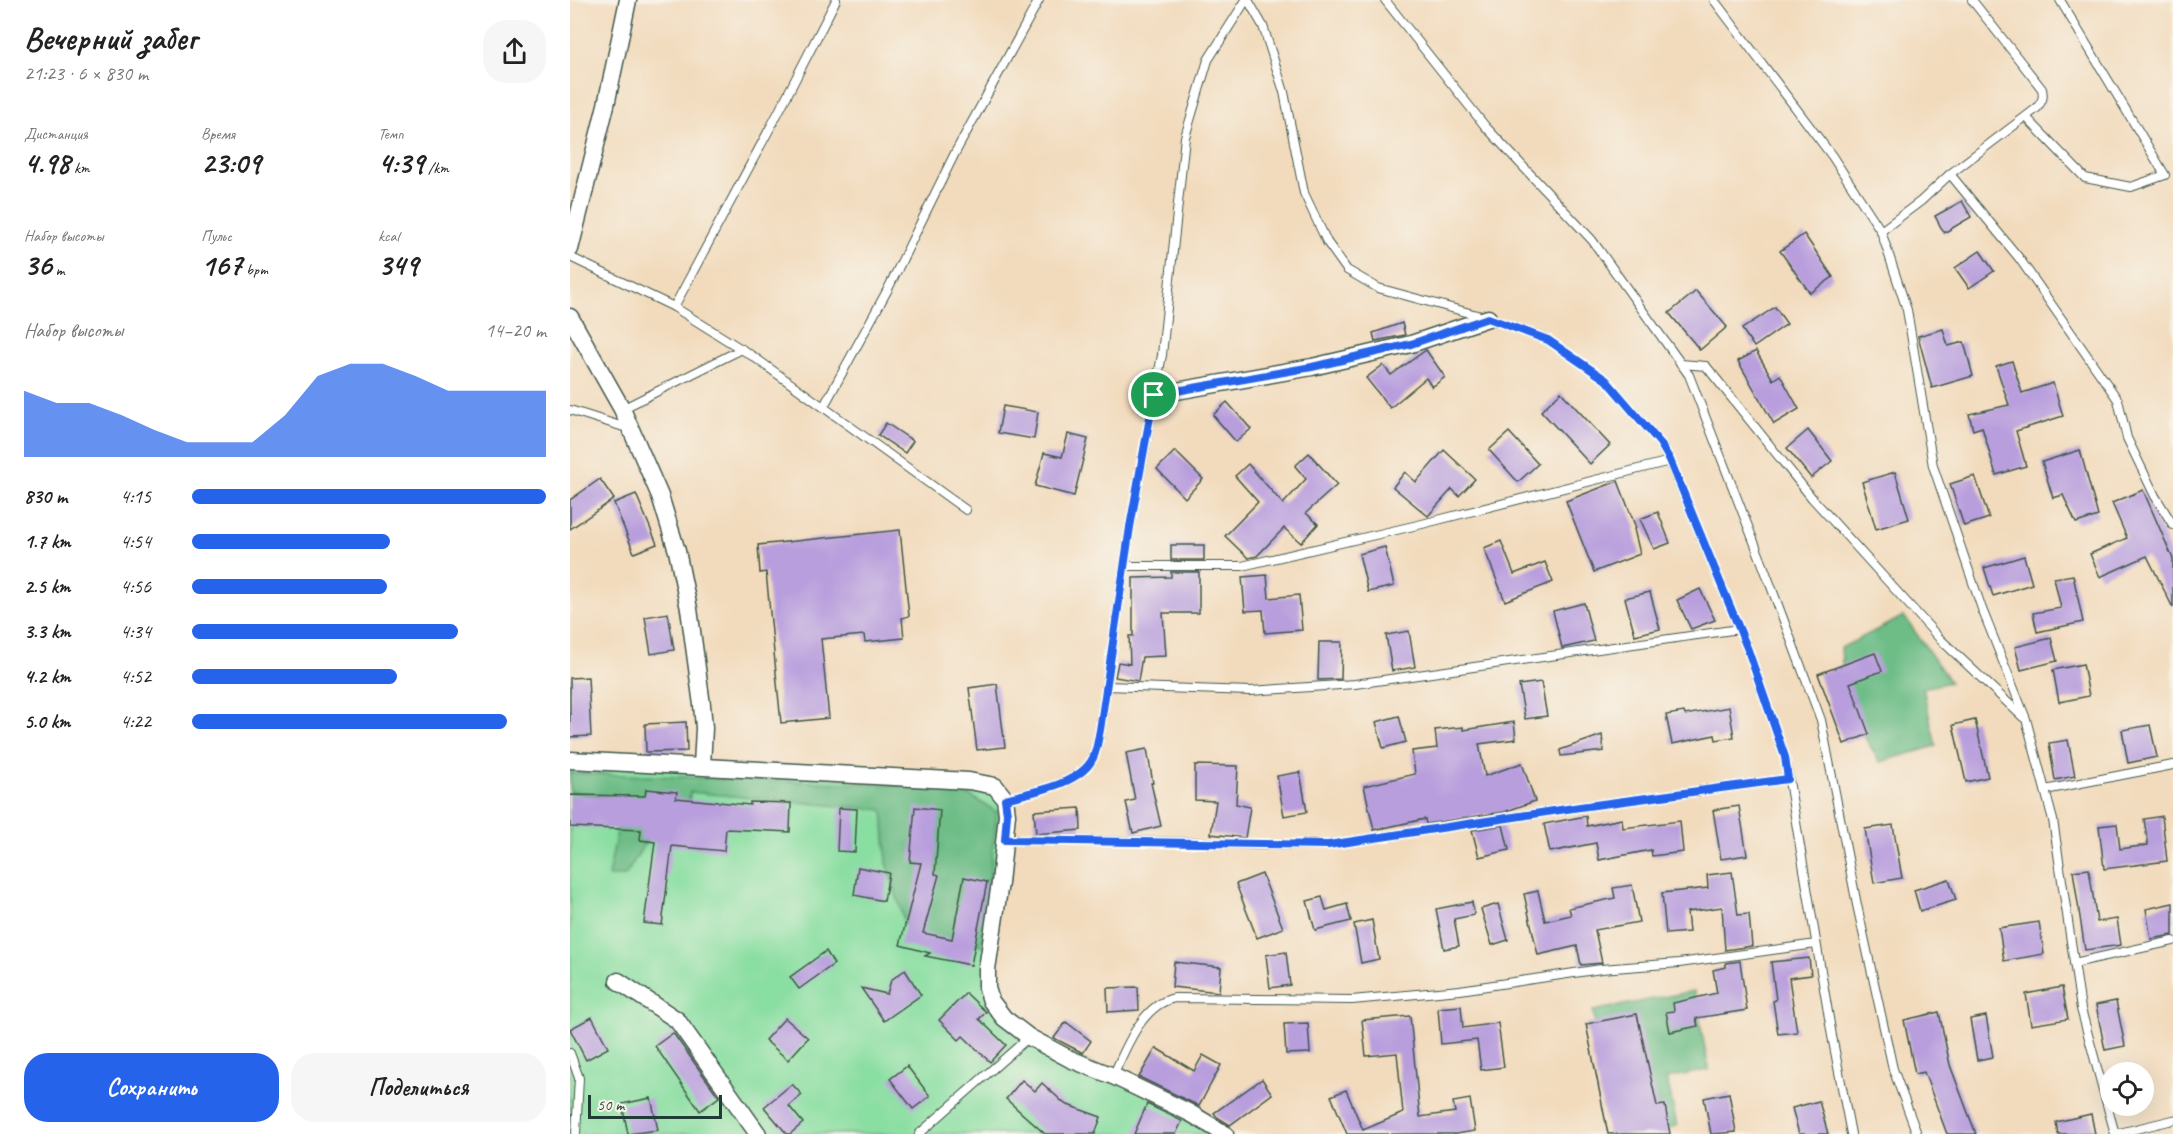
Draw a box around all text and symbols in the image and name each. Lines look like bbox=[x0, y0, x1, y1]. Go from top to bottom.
text: Вечерний забег bbox=[24, 17, 197, 59]
button: share bbox=[483, 20, 546, 83]
text: 21:23 · 6 × 830 m bbox=[24, 61, 148, 86]
text: Дистанция bbox=[24, 124, 88, 144]
text: Время bbox=[201, 124, 235, 144]
text: Темп bbox=[378, 124, 404, 144]
text: 4.98 bbox=[24, 144, 70, 182]
text: 23:09 bbox=[201, 144, 261, 182]
text: 4:39 bbox=[378, 144, 424, 182]
text: km bbox=[70, 158, 90, 178]
text: /km bbox=[424, 158, 449, 178]
text: Набор высоты bbox=[24, 226, 103, 246]
text: Пульс bbox=[201, 226, 232, 246]
text: kcal bbox=[378, 226, 399, 246]
text: 36 bbox=[24, 246, 52, 284]
text: 167 bbox=[201, 246, 242, 284]
text: 349 bbox=[378, 246, 418, 284]
text: m bbox=[52, 260, 64, 280]
text: bpm bbox=[242, 260, 268, 280]
text: Набор высоты bbox=[24, 318, 123, 343]
text: 14–20 m bbox=[485, 318, 546, 343]
pin bbox=[1128, 369, 1179, 420]
icon: arrive bbox=[1137, 378, 1170, 411]
text: 830 m bbox=[24, 484, 67, 509]
text: 4:15 bbox=[120, 484, 151, 509]
text: 1.7 km bbox=[24, 529, 70, 554]
text: 4:54 bbox=[120, 529, 151, 554]
text: 2.5 km bbox=[24, 574, 70, 599]
text: 4:56 bbox=[120, 574, 151, 599]
text: 3.3 km bbox=[24, 619, 71, 644]
text: 4:34 bbox=[120, 619, 151, 644]
text: 4.2 km bbox=[24, 664, 71, 689]
text: 4:52 bbox=[120, 664, 151, 689]
text: 5.0 km bbox=[24, 709, 70, 734]
text: 4:22 bbox=[120, 709, 151, 734]
button: Сохранить bbox=[24, 1053, 279, 1122]
button: Поделиться bbox=[291, 1053, 546, 1122]
map controls bbox=[2100, 1062, 2154, 1116]
button: locate bbox=[2100, 1062, 2154, 1116]
scale bar bbox=[588, 1092, 722, 1120]
text: 50 m bbox=[597, 1095, 624, 1115]

